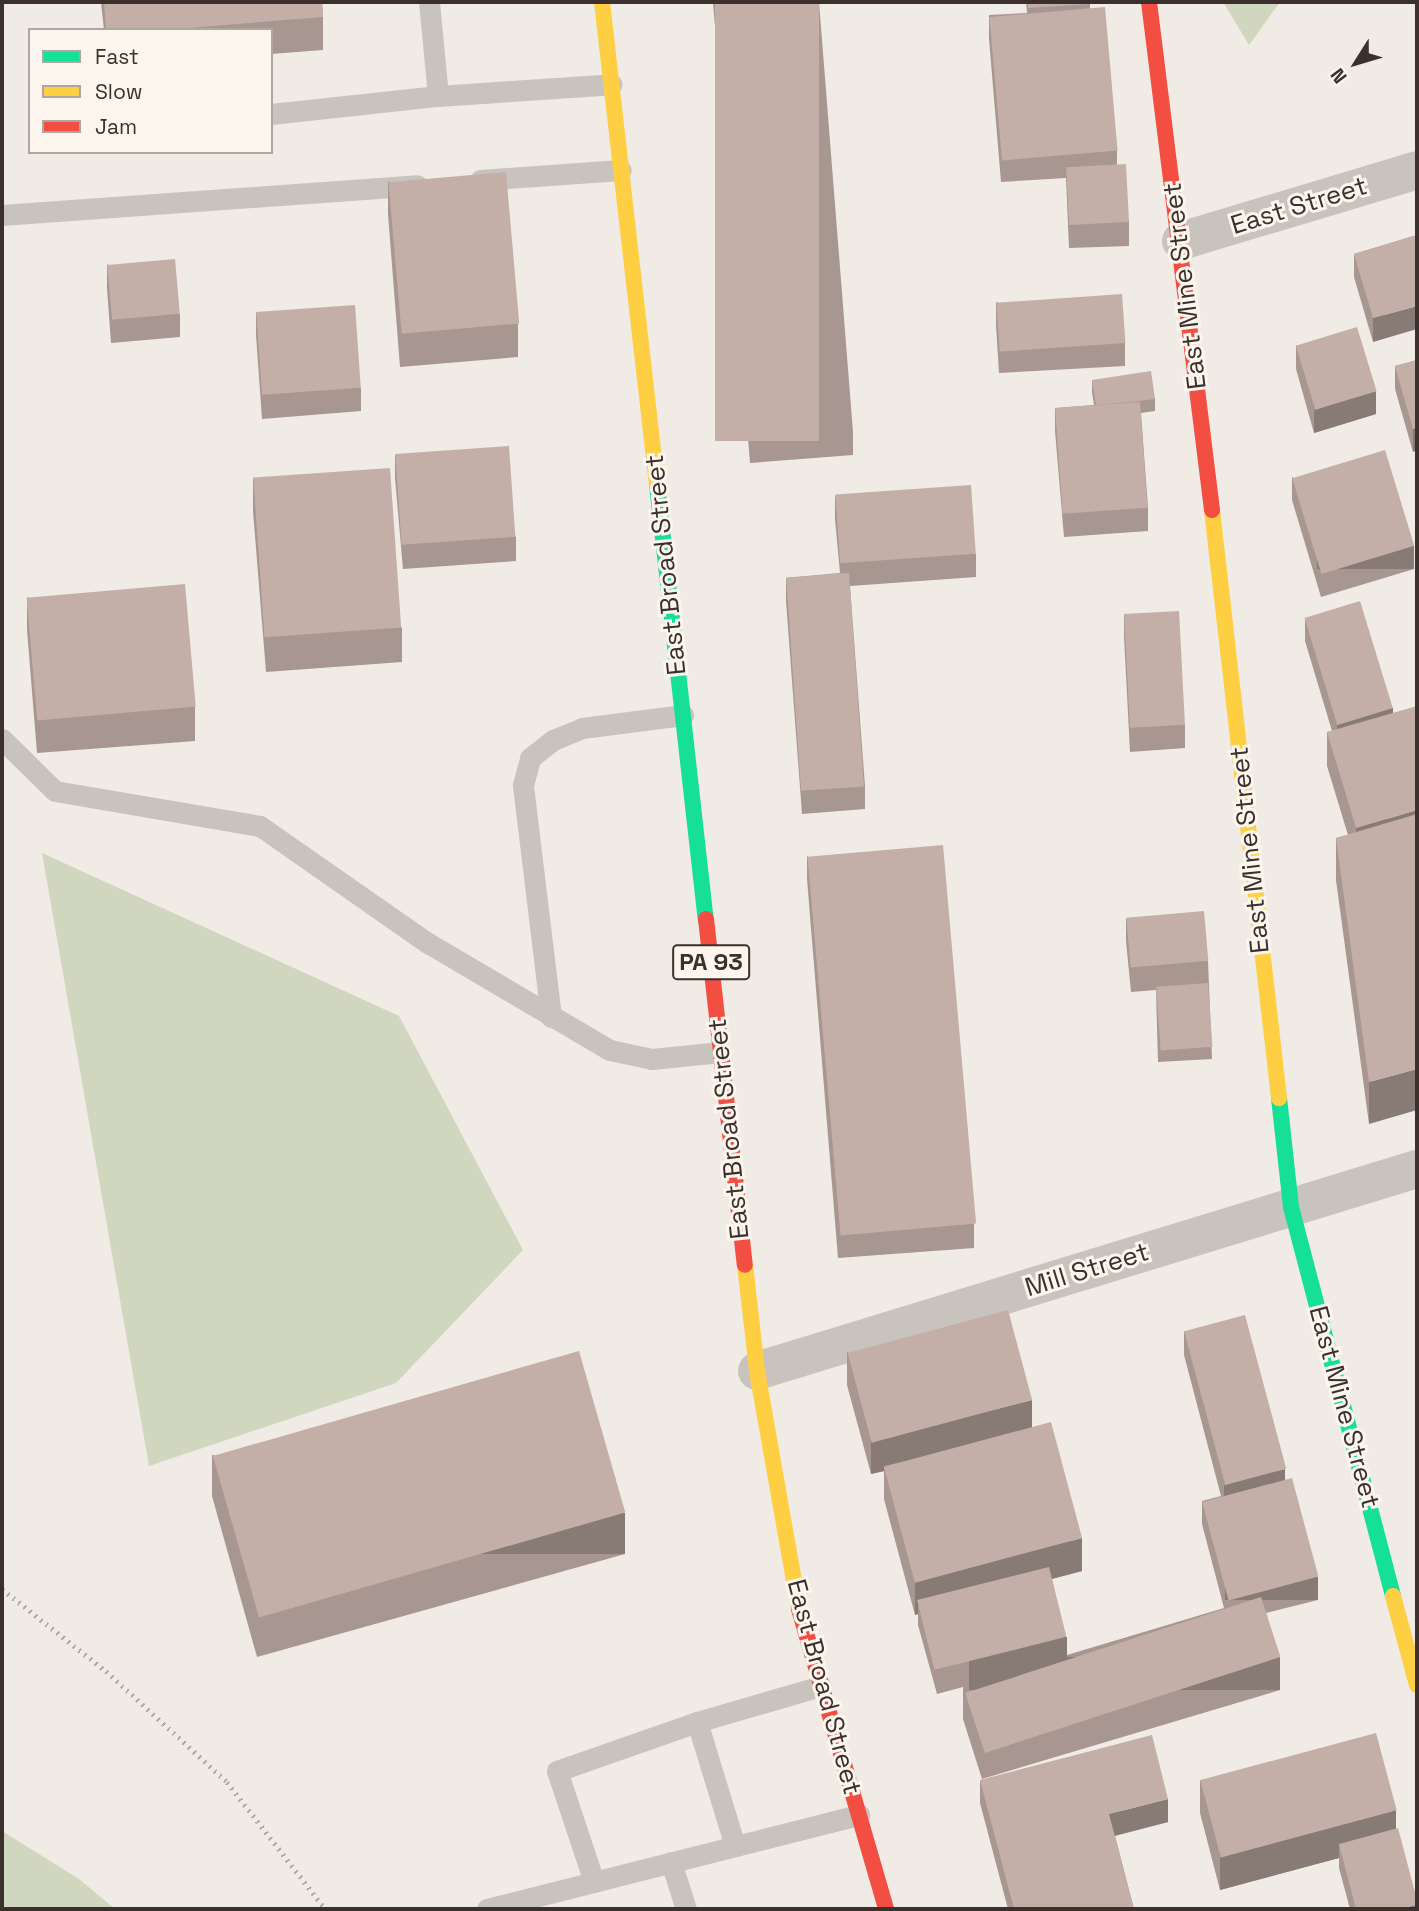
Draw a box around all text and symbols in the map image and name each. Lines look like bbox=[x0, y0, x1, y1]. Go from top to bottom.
legend bbox=[28, 28, 273, 154]
north arrow bbox=[1321, 28, 1391, 98]
text: Fast bbox=[95, 43, 139, 70]
text: N bbox=[1325, 63, 1353, 89]
text: Slow bbox=[95, 78, 143, 105]
text: Jam bbox=[95, 113, 137, 140]
street label: East Street bbox=[1227, 170, 1371, 242]
street label: East Mine Street bbox=[1157, 181, 1213, 391]
street label: East Broad Street bbox=[639, 453, 693, 677]
street label: East Mine Street bbox=[1224, 745, 1276, 955]
road number: PA 93 bbox=[671, 942, 751, 982]
street label: East Broad Street bbox=[702, 1017, 756, 1241]
street label: Mill Street bbox=[1021, 1236, 1153, 1304]
street label: East Mine Street bbox=[1302, 1303, 1386, 1511]
street label: East Broad Street bbox=[780, 1576, 868, 1798]

